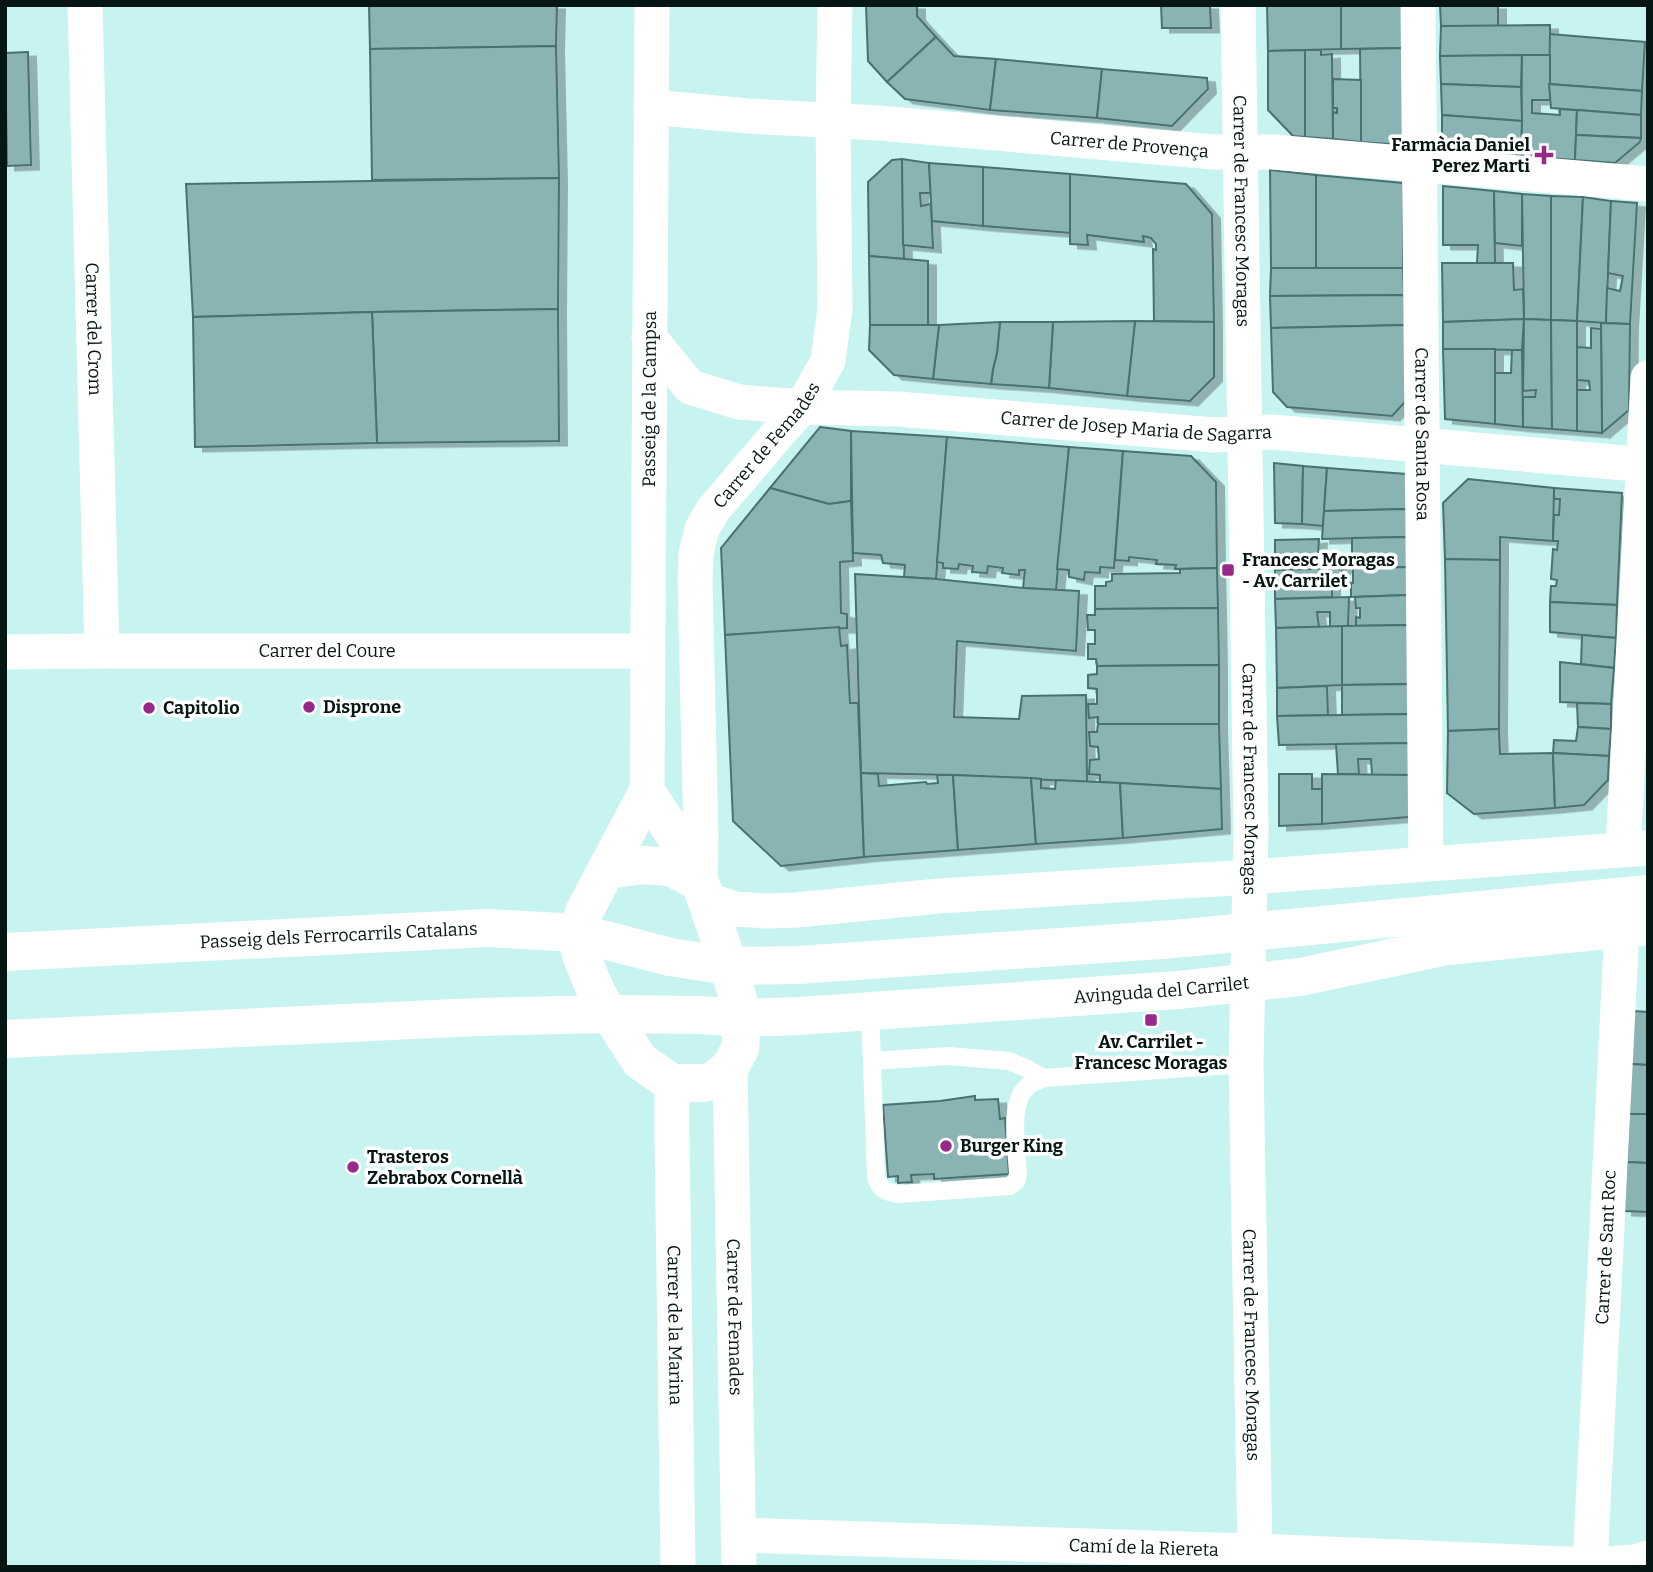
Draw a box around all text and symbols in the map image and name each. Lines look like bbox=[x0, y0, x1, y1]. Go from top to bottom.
street label: Carrer de Francesc Moragas bbox=[1228, 95, 1254, 327]
street label: Carrer de Provença bbox=[1049, 127, 1210, 163]
place label: Farmàcia Daniel Perez Marti bbox=[1391, 134, 1530, 177]
marker: Farmàcia Daniel Perez Marti bbox=[1536, 147, 1552, 163]
street label: Carrer del Crom bbox=[81, 262, 106, 396]
street label: Passeig de la Campsa bbox=[638, 311, 661, 487]
street label: Carrer de Santa Rosa bbox=[1410, 347, 1434, 521]
street label: Carrer de Femades bbox=[708, 378, 825, 513]
street label: Carrer de Josep Maria de Sagarra bbox=[1000, 407, 1272, 446]
place label: Francesc Moragas - Av. Carrilet bbox=[1242, 549, 1395, 592]
marker: Francesc Moragas - Av. Carrilet bbox=[1220, 562, 1236, 578]
street label: Carrer del Coure bbox=[258, 640, 396, 662]
street label: Carrer de Francesc Moragas bbox=[1237, 663, 1262, 895]
place label: Disprone bbox=[323, 696, 401, 718]
place label: Capitolio bbox=[163, 697, 240, 719]
marker: Disprone bbox=[301, 699, 317, 715]
marker: Capitolio bbox=[141, 700, 157, 716]
street label: Passeig dels Ferrocarrils Catalans bbox=[199, 918, 478, 953]
street label: Avinguda del Carrilet bbox=[1073, 971, 1251, 1008]
marker: Av. Carrilet - Francesc Moragas bbox=[1143, 1012, 1159, 1028]
place label: Av. Carrilet - Francesc Moragas bbox=[1075, 1031, 1228, 1074]
place label: Burger King bbox=[960, 1135, 1064, 1157]
marker: Burger King bbox=[938, 1138, 954, 1154]
place label: Trasteros Zebrabox Cornellà bbox=[367, 1146, 523, 1189]
marker: Trasteros Zebrabox Cornellà bbox=[345, 1159, 361, 1175]
street label: Carrer de Sant Roc bbox=[1591, 1170, 1621, 1325]
street label: Carrer de Francesc Moragas bbox=[1238, 1228, 1264, 1461]
street label: Carrer de Femades bbox=[722, 1238, 747, 1396]
street label: Carrer de la Marina bbox=[663, 1245, 687, 1405]
street label: Camí de la Riereta bbox=[1068, 1534, 1219, 1561]

